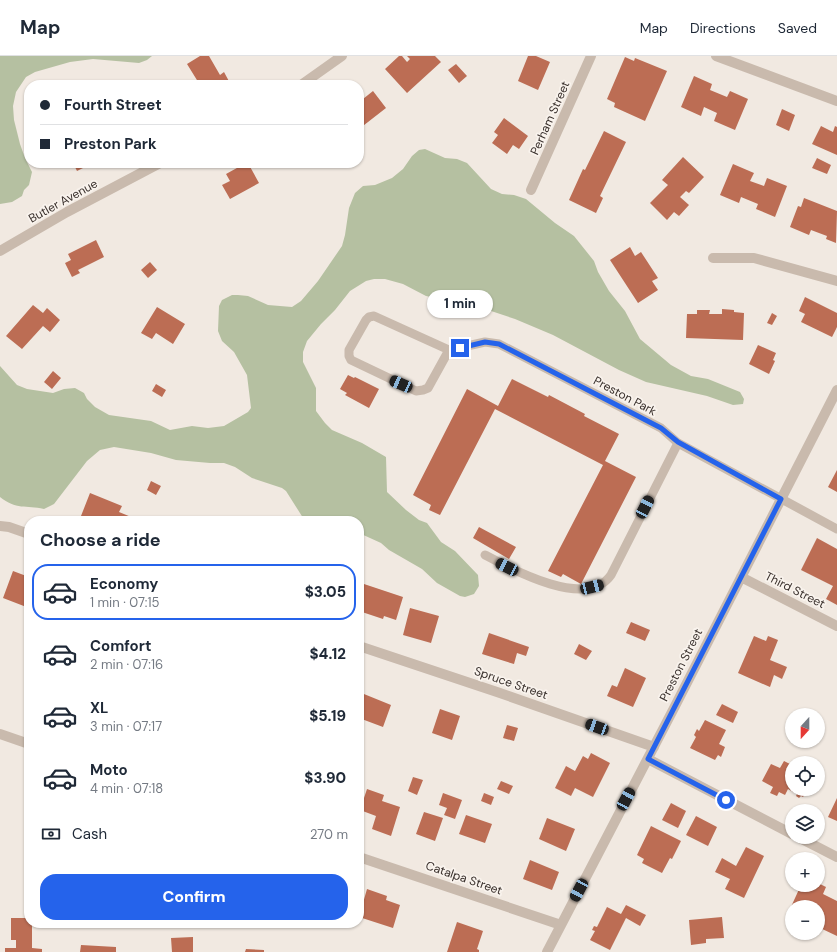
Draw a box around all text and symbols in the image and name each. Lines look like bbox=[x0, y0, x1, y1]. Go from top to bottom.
text: Map bbox=[20, 15, 60, 40]
text: Map bbox=[640, 19, 668, 37]
text: Directions bbox=[690, 19, 756, 37]
text: Saved bbox=[778, 19, 817, 37]
street label: Perham Street bbox=[527, 78, 574, 157]
text: Fourth Street bbox=[64, 95, 162, 115]
text: Preston Park bbox=[64, 134, 157, 154]
street label: Butler Avenue bbox=[26, 175, 101, 227]
callout: 1 min bbox=[427, 290, 493, 318]
text: 1 min bbox=[444, 295, 476, 312]
route end bbox=[451, 339, 469, 357]
street label: Preston Park bbox=[591, 373, 659, 419]
car bbox=[388, 374, 414, 394]
car bbox=[634, 494, 656, 520]
text: Choose a ride bbox=[40, 528, 161, 552]
car bbox=[494, 556, 520, 578]
street label: Third Street bbox=[762, 568, 828, 612]
icon: car bbox=[42, 574, 78, 610]
text: Economy bbox=[90, 574, 158, 594]
car bbox=[579, 578, 605, 596]
text: $3.05 bbox=[305, 582, 346, 602]
text: 1 min · 07:15 bbox=[90, 594, 159, 611]
street label: Preston Street bbox=[656, 626, 706, 704]
icon: car bbox=[42, 636, 78, 672]
text: Comfort bbox=[90, 636, 151, 656]
text: $4.12 bbox=[310, 644, 346, 664]
text: 2 min · 07:16 bbox=[90, 656, 163, 673]
street label: Spruce Street bbox=[472, 663, 550, 703]
icon: car bbox=[42, 698, 78, 734]
text: XL bbox=[90, 698, 108, 718]
text: $5.19 bbox=[309, 706, 346, 726]
north arrow bbox=[785, 708, 825, 748]
map controls bbox=[785, 708, 825, 940]
car bbox=[584, 717, 610, 737]
text: 3 min · 07:17 bbox=[90, 718, 162, 735]
button: locate bbox=[785, 756, 825, 796]
icon: car bbox=[42, 760, 78, 796]
text: Moto bbox=[90, 760, 128, 780]
text: $3.90 bbox=[304, 768, 346, 788]
text: 4 min · 07:18 bbox=[90, 780, 163, 797]
car bbox=[615, 786, 637, 812]
route start bbox=[717, 791, 735, 809]
button: layers bbox=[785, 804, 825, 844]
icon: cash bbox=[40, 823, 62, 845]
text: Cash bbox=[72, 824, 107, 844]
text: 270 m bbox=[310, 826, 348, 843]
button: + bbox=[785, 852, 825, 892]
street label: Catalpa Street bbox=[424, 857, 505, 899]
button: Confirm bbox=[40, 874, 348, 920]
car bbox=[568, 877, 590, 903]
button: − bbox=[785, 900, 825, 940]

